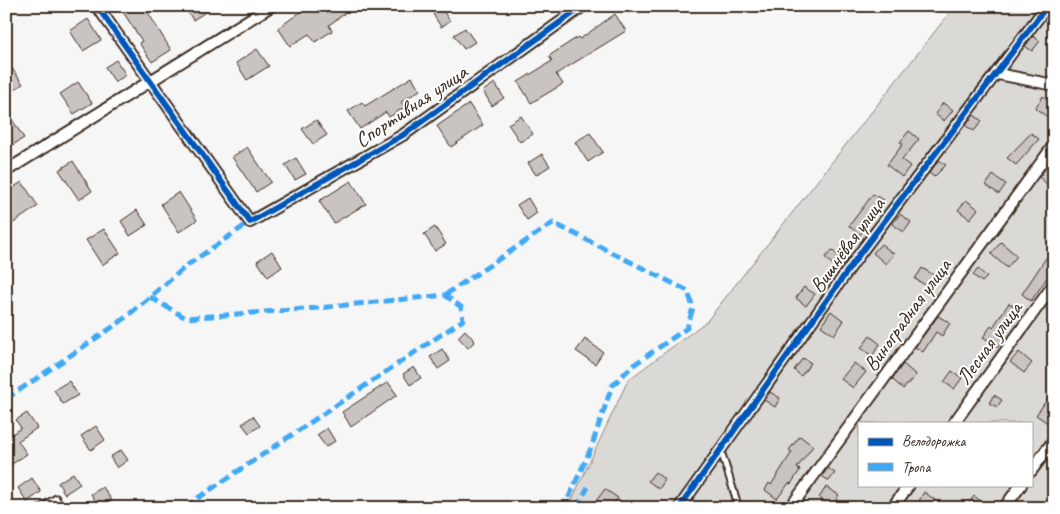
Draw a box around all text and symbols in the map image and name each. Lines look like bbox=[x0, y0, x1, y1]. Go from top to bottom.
street label: Спортивная улица bbox=[350, 58, 474, 153]
street label: Вишнёвая улица bbox=[804, 191, 891, 298]
street label: Виноградная улица bbox=[858, 252, 957, 376]
street label: Лесная улица bbox=[950, 295, 1029, 389]
legend bbox=[858, 422, 1032, 486]
text: Велодорожка bbox=[902, 432, 966, 451]
text: Тропа bbox=[902, 458, 931, 477]

